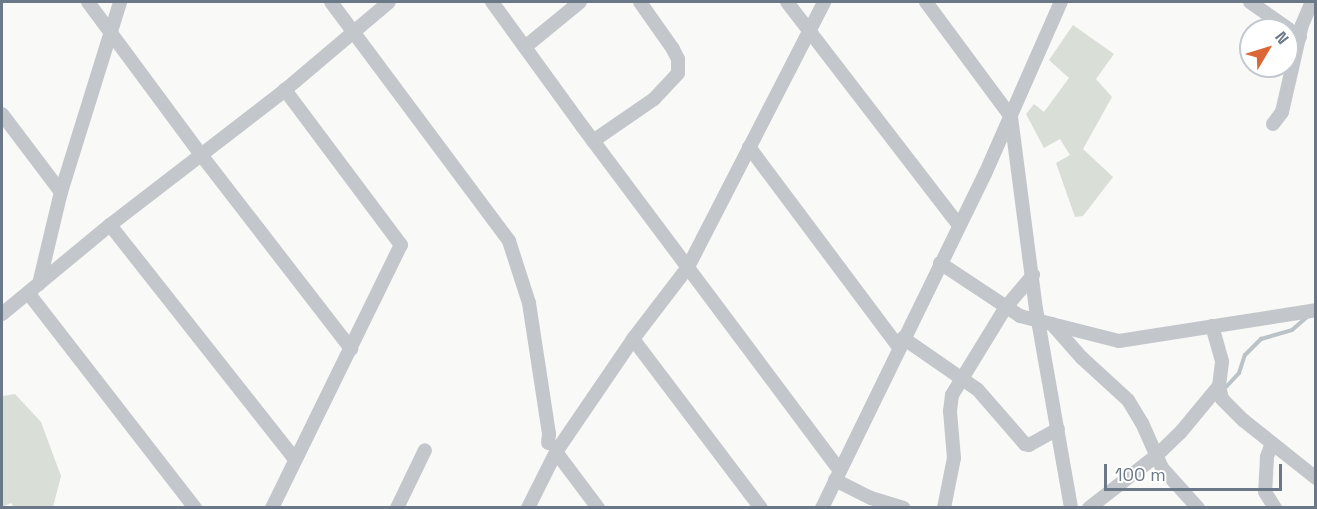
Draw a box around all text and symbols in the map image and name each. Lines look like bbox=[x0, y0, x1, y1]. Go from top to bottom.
north arrow bbox=[1239, 18, 1299, 78]
text: N bbox=[1270, 27, 1294, 49]
scale bar bbox=[1107, 452, 1286, 490]
text: 100 m bbox=[1115, 463, 1166, 486]

